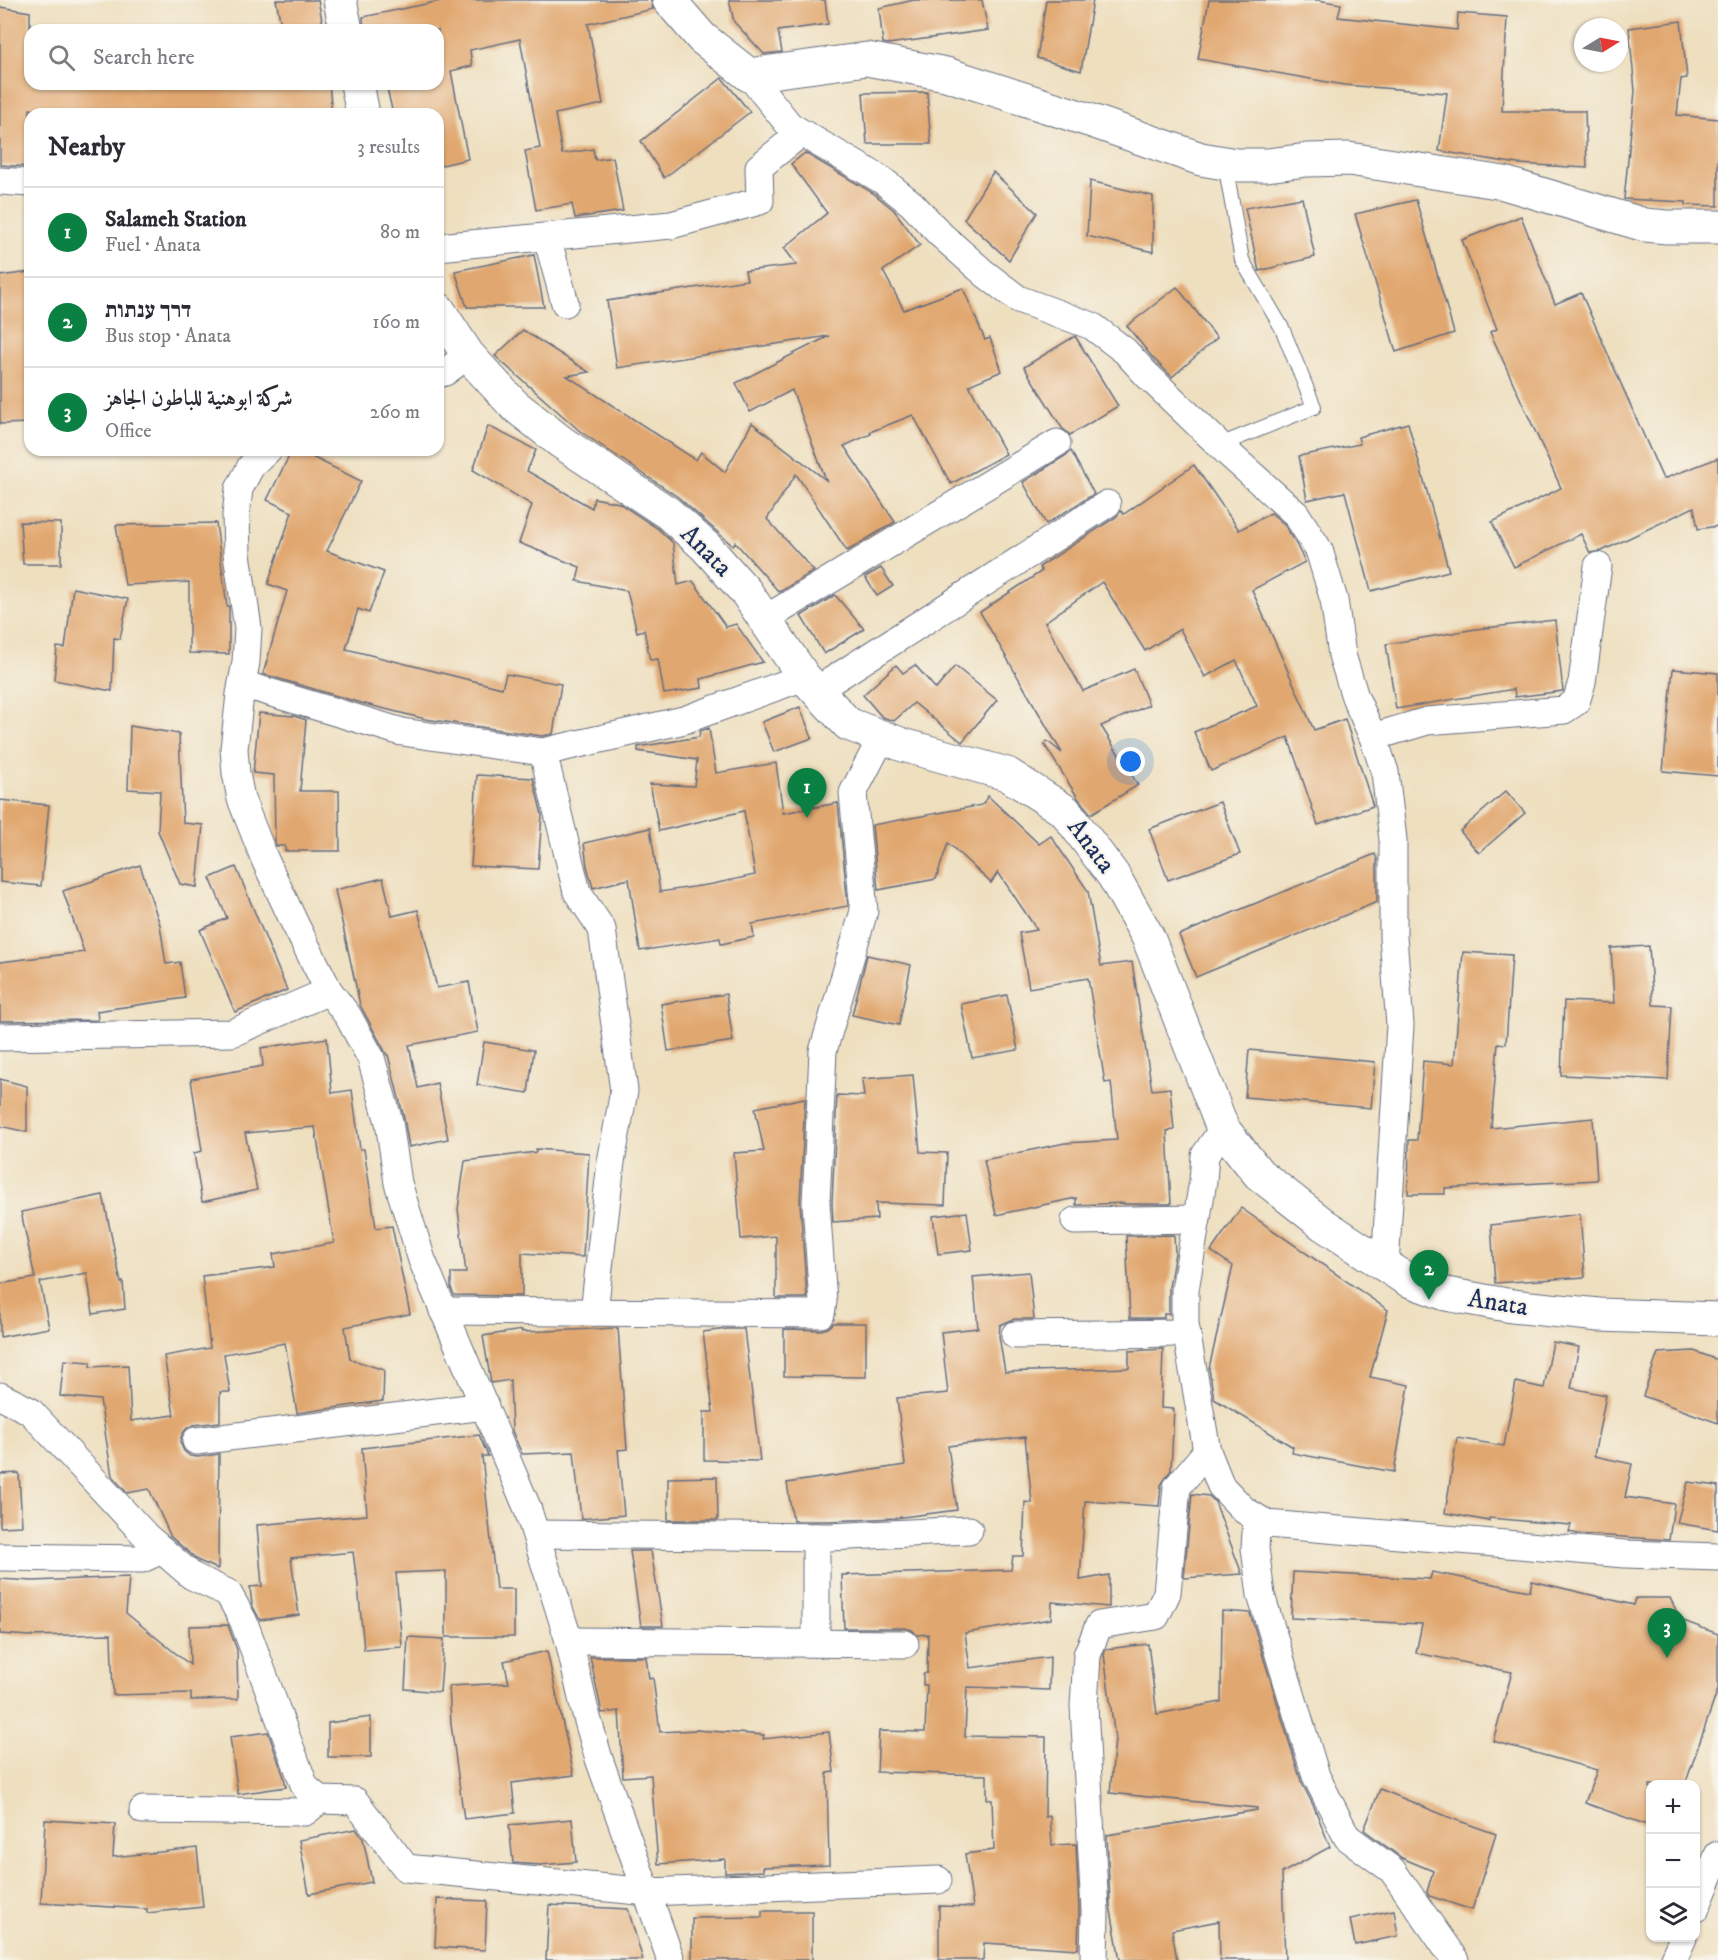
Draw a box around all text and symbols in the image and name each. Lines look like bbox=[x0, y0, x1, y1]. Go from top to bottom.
north arrow bbox=[1574, 18, 1628, 72]
search box bbox=[24, 24, 444, 90]
icon: search bbox=[45, 41, 78, 74]
text: Search here bbox=[93, 44, 195, 71]
text: Nearby bbox=[48, 131, 125, 164]
text: 3 results bbox=[357, 135, 420, 160]
text: Salameh Station bbox=[105, 206, 247, 233]
text: 1 bbox=[64, 220, 71, 245]
text: 80 m bbox=[380, 220, 420, 245]
text: Fuel · Anata bbox=[105, 233, 201, 258]
text: דרך ענתות bbox=[105, 297, 191, 324]
text: 2 bbox=[63, 310, 72, 335]
text: 160 m bbox=[372, 310, 420, 335]
text: Bus stop · Anata bbox=[105, 324, 231, 349]
text: شركة ابوهنية للباطون الجاهز bbox=[105, 385, 293, 412]
text: 3 bbox=[64, 400, 71, 425]
text: 260 m bbox=[370, 400, 420, 425]
text: Office bbox=[105, 419, 152, 444]
street label: Anata bbox=[673, 518, 739, 584]
your location bbox=[1116, 747, 1145, 776]
pin: 1 bbox=[788, 768, 826, 818]
street label: Anata bbox=[1060, 812, 1122, 880]
pin: 2 bbox=[1410, 1250, 1448, 1300]
street label: Anata bbox=[1466, 1282, 1530, 1324]
pin: 3 bbox=[1648, 1608, 1686, 1658]
map controls bbox=[1646, 1780, 1700, 1942]
button: + bbox=[1646, 1780, 1700, 1834]
button: − bbox=[1646, 1834, 1700, 1888]
button: layers bbox=[1646, 1888, 1700, 1942]

